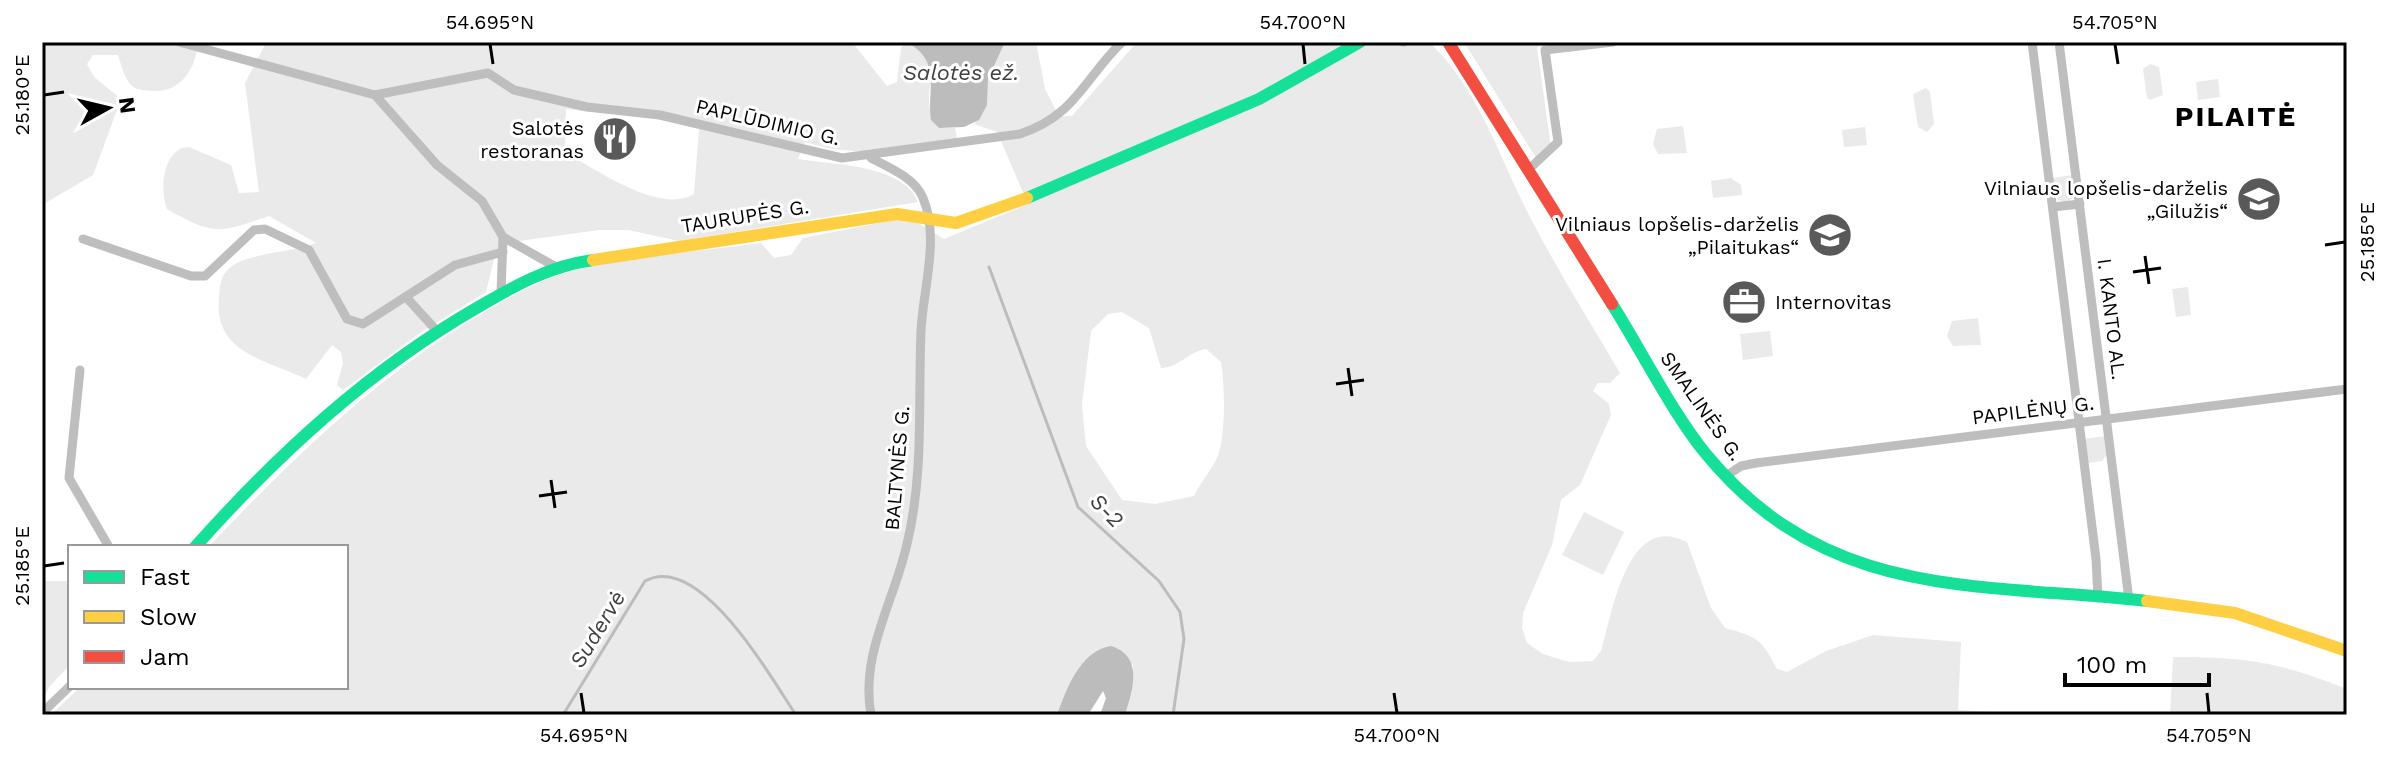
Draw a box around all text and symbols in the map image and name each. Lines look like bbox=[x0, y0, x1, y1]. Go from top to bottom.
text: 54.695°N bbox=[446, 10, 534, 34]
text: 54.700°N bbox=[1260, 10, 1346, 34]
text: 54.705°N bbox=[2072, 10, 2158, 34]
text: 25.180°E bbox=[10, 55, 34, 135]
water label: Salotės ež. bbox=[903, 60, 1019, 85]
north arrow bbox=[68, 68, 148, 148]
street label: PAPLŪDIMIO G. bbox=[694, 94, 842, 150]
text: N bbox=[114, 95, 141, 115]
district label: PILAITĖ bbox=[2175, 100, 2297, 133]
restaurant icon: Salotės restoranas bbox=[591, 115, 639, 163]
place label: Salotės restoranas bbox=[480, 116, 584, 163]
school or university icon: Vilniaus lopšelis-darželis „Gilužis“ bbox=[2235, 175, 2283, 223]
place label: Vilniaus lopšelis-darželis „Gilužis“ bbox=[1984, 176, 2228, 223]
street label: TAURUPĖS G. bbox=[679, 194, 811, 238]
text: 25.185°E bbox=[2355, 202, 2379, 282]
school or university icon: Vilniaus lopšelis-darželis „Pilaitukas“ bbox=[1806, 211, 1854, 259]
place label: Vilniaus lopšelis-darželis „Pilaitukas“ bbox=[1555, 212, 1799, 259]
street label: I. KANTO AL. bbox=[2093, 257, 2131, 381]
office icon: Internovitas bbox=[1720, 278, 1768, 326]
place label: Internovitas bbox=[1775, 290, 1891, 314]
street label: SMALINĖS G. bbox=[1655, 347, 1749, 465]
street label: PAPILĖNŲ G. bbox=[1971, 391, 2095, 429]
street label: BALTYNĖS G. bbox=[880, 404, 914, 532]
water label: S-2 bbox=[1085, 488, 1128, 532]
text: 25.185°E bbox=[10, 526, 34, 606]
legend bbox=[68, 545, 348, 689]
text: Fast bbox=[140, 563, 190, 591]
water label: Sudervė bbox=[565, 586, 630, 672]
text: Slow bbox=[140, 603, 197, 631]
scale bar bbox=[2065, 637, 2209, 687]
text: Jam bbox=[140, 643, 190, 671]
text: 100 m bbox=[2077, 651, 2147, 679]
text: 54.695°N bbox=[540, 723, 628, 747]
text: 54.700°N bbox=[1354, 723, 1440, 747]
text: 54.705°N bbox=[2166, 723, 2252, 747]

